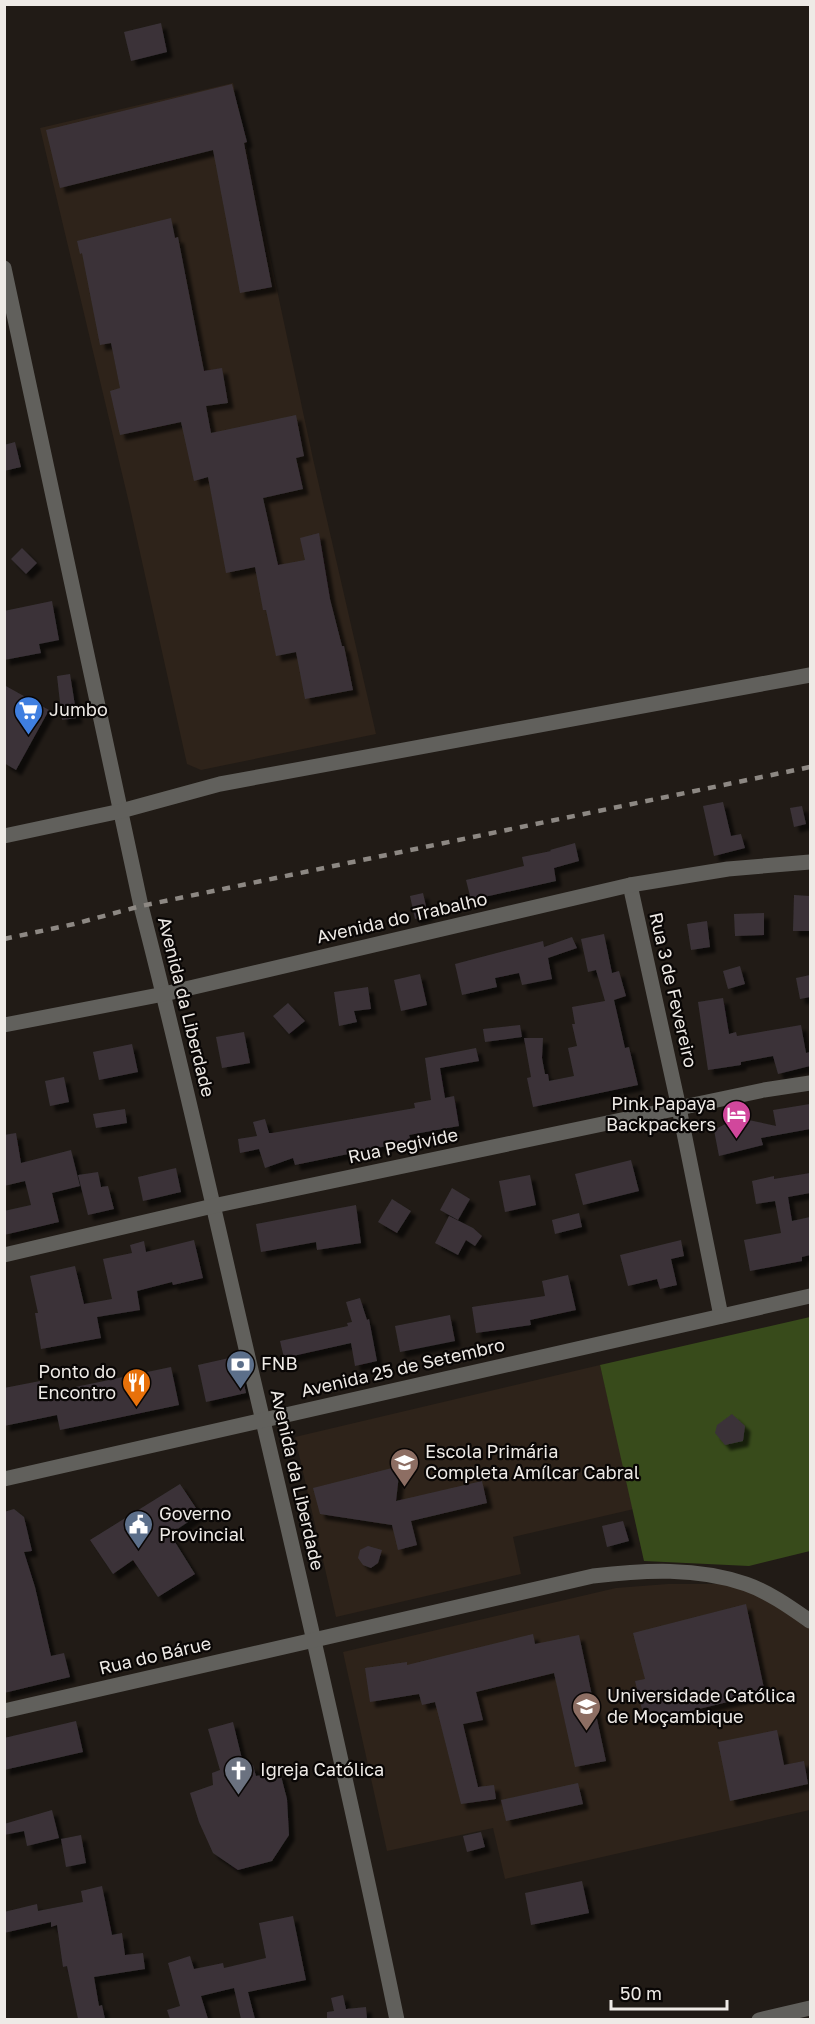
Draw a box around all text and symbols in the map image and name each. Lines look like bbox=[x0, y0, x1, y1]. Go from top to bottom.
supermarket icon: Jumbo bbox=[12, 694, 44, 736]
place label: Jumbo bbox=[49, 698, 108, 720]
street label: Avenida do Trabalho bbox=[314, 887, 489, 947]
street label: Rua 3 de Fevereiro bbox=[645, 910, 703, 1070]
street label: Avenida da Liberdade bbox=[154, 914, 220, 1099]
place label: Pink Papaya Backpackers bbox=[606, 1092, 716, 1135]
hotel icon: Pink Papaya Backpackers bbox=[721, 1098, 753, 1140]
street label: Rua Pegivide bbox=[346, 1123, 460, 1167]
street label: Avenida 25 de Setembro bbox=[299, 1333, 507, 1401]
bank icon: FNB bbox=[224, 1348, 256, 1390]
place label: FNB bbox=[261, 1352, 297, 1374]
place label: Ponto do Encontro bbox=[38, 1360, 116, 1403]
restaurant icon: Ponto do Encontro bbox=[121, 1366, 153, 1408]
street label: Avenida da Liberdade bbox=[266, 1387, 329, 1572]
place label: Escola Primária Completa Amílcar Cabral bbox=[425, 1440, 640, 1483]
school or university icon: Escola Primária Completa Amílcar Cabral bbox=[388, 1446, 420, 1488]
place label: Governo Provincial bbox=[159, 1502, 245, 1545]
public building icon: Governo Provincial bbox=[122, 1508, 154, 1550]
street label: Rua do Bárue bbox=[97, 1631, 213, 1679]
place label: Universidade Católica de Moçambique bbox=[607, 1684, 796, 1727]
school or university icon: Universidade Católica de Moçambique bbox=[570, 1690, 602, 1732]
church icon: Igreja Católica bbox=[223, 1754, 255, 1796]
place label: Igreja Católica bbox=[260, 1758, 384, 1780]
scale bar bbox=[611, 1973, 726, 2011]
text: 50 m bbox=[620, 1982, 662, 2004]

